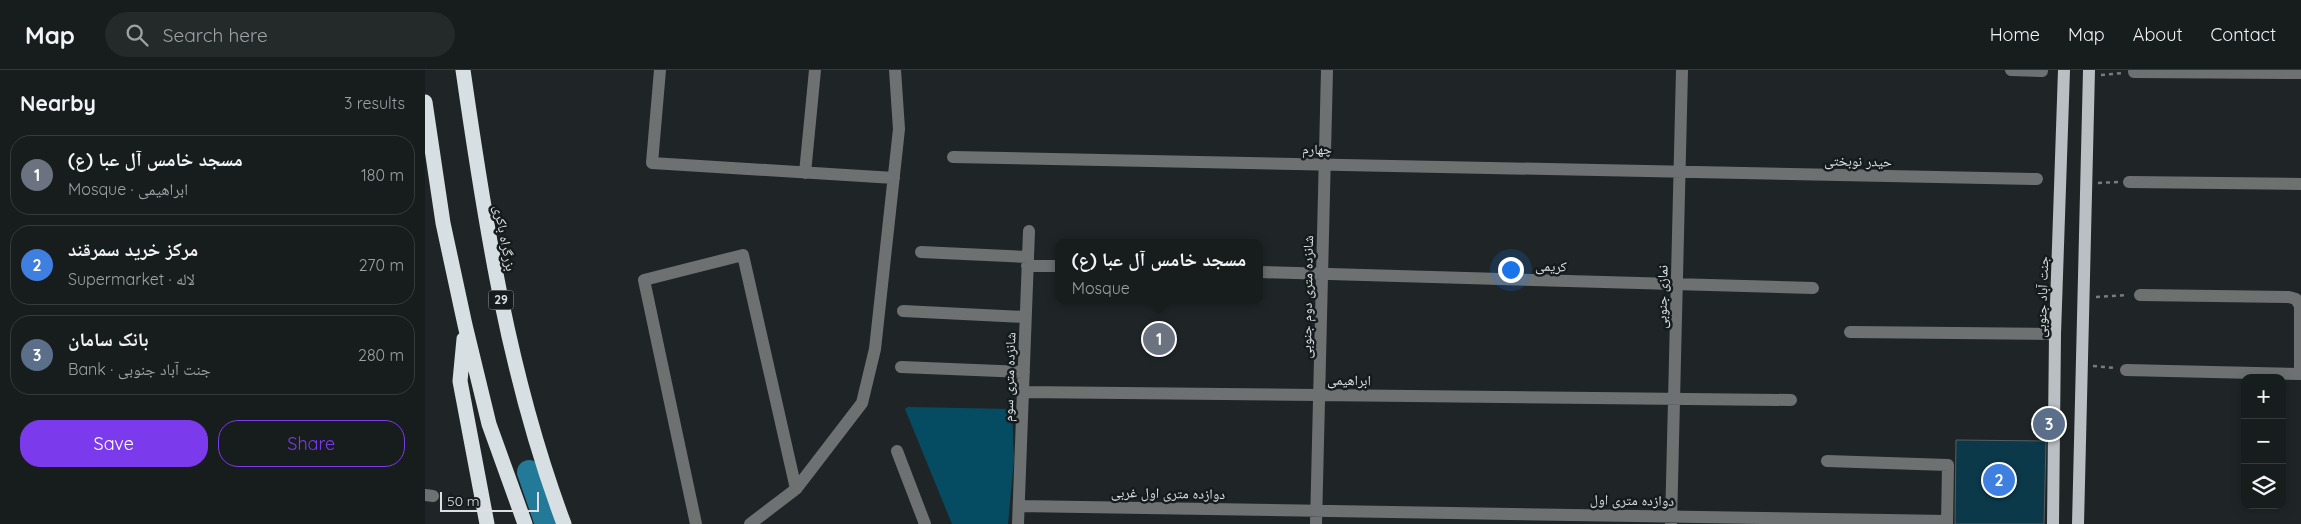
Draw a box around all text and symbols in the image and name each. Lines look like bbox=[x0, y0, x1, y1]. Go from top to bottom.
search box bbox=[105, 12, 455, 57]
text: Map bbox=[25, 20, 75, 50]
icon: search bbox=[123, 21, 151, 49]
text: Search here bbox=[163, 23, 268, 47]
text: Home bbox=[1990, 23, 2040, 46]
text: Map bbox=[2068, 23, 2105, 46]
text: About bbox=[2133, 23, 2183, 46]
text: Contact bbox=[2211, 23, 2276, 46]
text: Nearby bbox=[20, 90, 96, 116]
text: 3 results bbox=[344, 93, 405, 113]
street label: چهارم bbox=[1302, 140, 1332, 159]
text: مسجد خامس آل عبا (ع) bbox=[68, 147, 243, 171]
street label: حیدر نوبختی bbox=[1824, 151, 1892, 171]
text: 1 bbox=[34, 165, 40, 185]
text: 180 m bbox=[361, 165, 404, 185]
text: Mosque · ابراهیمی bbox=[68, 179, 188, 199]
street label: بزرگراه باکری bbox=[490, 204, 520, 273]
street label: شانزده متری دوم جنوبی bbox=[1297, 235, 1318, 359]
text: مرکز خرید سمرقند bbox=[68, 237, 198, 261]
popup bbox=[1055, 239, 1263, 304]
text: مسجد خامس آل عبا (ع) bbox=[1072, 247, 1246, 271]
text: 2 bbox=[32, 255, 42, 275]
text: 270 m bbox=[359, 255, 404, 275]
street label: کریمی bbox=[1535, 256, 1567, 276]
street label: جنت آباد جنوبی bbox=[2032, 256, 2052, 338]
your location bbox=[1498, 257, 1524, 283]
street label: نمازی جنوبی bbox=[1652, 265, 1672, 329]
text: Supermarket · لاله bbox=[68, 269, 195, 289]
text: Mosque bbox=[1072, 278, 1130, 298]
road number: 29 bbox=[489, 290, 513, 310]
pin: 1 bbox=[1143, 320, 1175, 358]
text: بانک سامان bbox=[68, 327, 149, 351]
street label: شانزده متری سوم bbox=[998, 332, 1021, 422]
text: 3 bbox=[33, 345, 41, 365]
text: 280 m bbox=[358, 345, 404, 365]
text: Bank · جنت آباد جنوبی bbox=[68, 359, 211, 379]
street label: ابراهیمی bbox=[1327, 371, 1371, 389]
map controls bbox=[2241, 374, 2286, 509]
button: + bbox=[2241, 374, 2286, 419]
pin: 3 bbox=[2033, 405, 2065, 443]
button: − bbox=[2241, 419, 2286, 464]
button: Save bbox=[20, 420, 208, 467]
button: Share bbox=[218, 420, 405, 467]
pin: 2 bbox=[1983, 461, 2015, 499]
button: layers bbox=[2241, 464, 2286, 509]
street label: دوازده متری اول غربی bbox=[1111, 483, 1225, 503]
scale bar bbox=[440, 489, 539, 512]
street label: دوازده متری اول bbox=[1590, 490, 1674, 510]
text: 50 m bbox=[447, 492, 480, 510]

